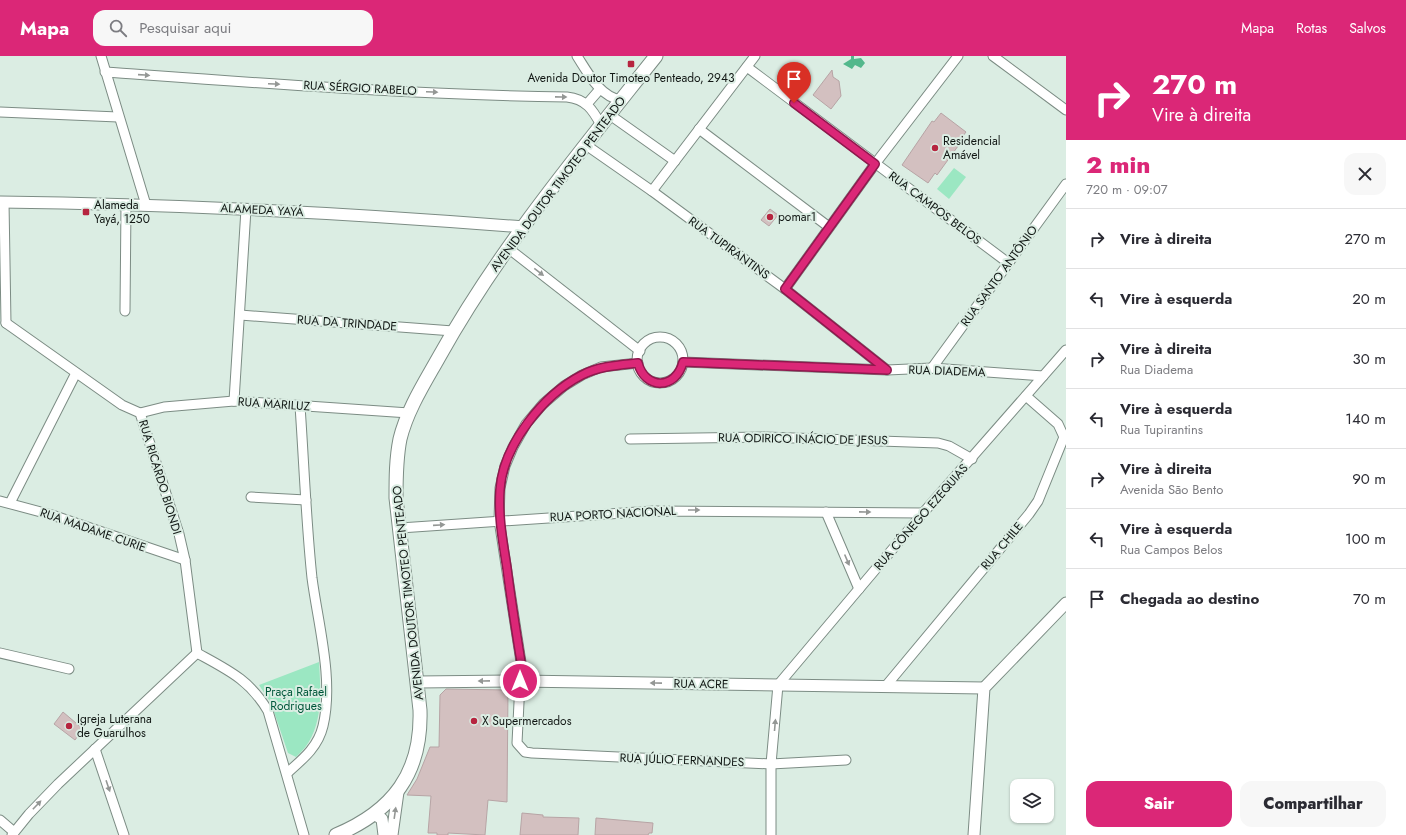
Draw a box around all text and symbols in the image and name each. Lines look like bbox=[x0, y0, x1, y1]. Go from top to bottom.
search box bbox=[93, 10, 373, 46]
text: Mapa bbox=[20, 15, 69, 42]
icon: search bbox=[107, 17, 129, 39]
text: Pesquisar aqui bbox=[139, 17, 231, 39]
text: Mapa bbox=[1241, 18, 1274, 38]
text: Rotas bbox=[1296, 18, 1327, 38]
text: Salvos bbox=[1349, 18, 1386, 38]
marker: Avenida Doutor Timoteo Penteado, 2943 bbox=[626, 59, 636, 69]
pin bbox=[777, 62, 811, 103]
text: 270 m bbox=[1152, 64, 1237, 105]
icon: arrive bbox=[783, 68, 805, 90]
place label: Avenida Doutor Timoteo Penteado, 2943 bbox=[527, 69, 735, 87]
one-way arrow bbox=[138, 71, 150, 78]
icon: right bbox=[1086, 72, 1138, 124]
street label: RUA SÉRGIO RABELO bbox=[303, 76, 417, 100]
one-way arrow bbox=[268, 80, 280, 87]
one-way arrow bbox=[426, 89, 439, 95]
street label: AVENIDA DOUTOR TIMOTEO PENTEADO bbox=[486, 92, 630, 276]
one-way arrow bbox=[555, 94, 568, 100]
text: Vire à direita bbox=[1152, 102, 1251, 128]
place label: Residencial Amável bbox=[943, 132, 1001, 164]
marker: Residencial Amável bbox=[930, 143, 940, 153]
text: 2 min bbox=[1086, 147, 1150, 182]
button: close bbox=[1344, 153, 1386, 195]
street label: RUA CAMPOS BELOS bbox=[885, 167, 985, 249]
text: 720 m · 09:07 bbox=[1086, 180, 1168, 199]
place label: Alameda Yayá, 1250 bbox=[94, 196, 150, 228]
street label: ALAMEDA YAYÁ bbox=[220, 199, 304, 221]
marker: Alameda Yayá, 1250 bbox=[81, 207, 91, 217]
place label: pomar1 bbox=[778, 208, 816, 226]
street label: RUA TUPIRANTINS bbox=[685, 212, 774, 284]
marker: pomar1 bbox=[765, 212, 775, 222]
street label: RUA SANTO ANTÔNIO bbox=[956, 222, 1042, 330]
icon: right bbox=[1086, 228, 1108, 250]
text: Vire à direita bbox=[1120, 228, 1212, 250]
text: 270 m bbox=[1344, 228, 1386, 250]
one-way arrow bbox=[534, 268, 544, 276]
icon: left bbox=[1086, 288, 1108, 310]
text: Vire à esquerda bbox=[1120, 288, 1232, 310]
text: 20 m bbox=[1352, 288, 1386, 310]
street label: RUA DA TRINDADE bbox=[296, 311, 398, 335]
text: Vire à direita bbox=[1120, 338, 1212, 360]
icon: right bbox=[1086, 348, 1108, 370]
text: 30 m bbox=[1353, 348, 1386, 370]
text: Rua Diadema bbox=[1120, 360, 1193, 379]
street label: RUA DIADEMA bbox=[908, 361, 986, 381]
street label: RUA MARILUZ bbox=[237, 392, 311, 416]
text: Vire à esquerda bbox=[1120, 398, 1232, 420]
icon: left bbox=[1086, 408, 1108, 430]
text: 140 m bbox=[1345, 408, 1386, 430]
street label: RUA RICARDO BIONDI bbox=[134, 418, 186, 536]
text: Rua Tupirantins bbox=[1120, 420, 1203, 439]
street label: RUA ODIRICO INÁCIO DE JESUS bbox=[718, 429, 888, 449]
text: Vire à direita bbox=[1120, 458, 1212, 480]
street label: RUA CÔNEGO EZEQUIAS bbox=[870, 459, 973, 574]
icon: right bbox=[1086, 468, 1108, 490]
text: 90 m bbox=[1352, 468, 1386, 490]
text: Avenida São Bento bbox=[1120, 480, 1223, 499]
street label: AVENIDA DOUTOR TIMOTEO PENTEADO bbox=[388, 485, 428, 701]
street label: RUA PORTO NACIONAL bbox=[549, 502, 677, 526]
street label: RUA MADAME CURIE bbox=[38, 503, 148, 557]
one-way arrow bbox=[688, 507, 701, 513]
one-way arrow bbox=[859, 509, 872, 515]
street label: RUA CHILE bbox=[977, 518, 1027, 574]
text: Vire à esquerda bbox=[1120, 518, 1232, 540]
one-way arrow bbox=[433, 521, 445, 528]
icon: left bbox=[1086, 528, 1108, 550]
text: 100 m bbox=[1345, 528, 1386, 550]
text: Rua Campos Belos bbox=[1120, 540, 1222, 559]
one-way arrow bbox=[844, 555, 850, 567]
icon: arrive bbox=[1086, 588, 1108, 610]
text: Chegada ao destino bbox=[1120, 588, 1259, 610]
text: 70 m bbox=[1353, 588, 1386, 610]
position arrow bbox=[499, 660, 541, 702]
street label: RUA ACRE bbox=[673, 675, 729, 693]
one-way arrow bbox=[478, 678, 490, 685]
one-way arrow bbox=[649, 680, 662, 686]
park label: Praça Rafael Rodrigues bbox=[265, 683, 327, 715]
place label: Igreja Luterana de Guarulhos bbox=[77, 710, 152, 742]
place label: X Supermercados bbox=[482, 712, 572, 730]
marker: X Supermercados bbox=[469, 716, 479, 726]
one-way arrow bbox=[772, 719, 778, 731]
marker: Igreja Luterana de Guarulhos bbox=[64, 721, 74, 731]
street label: RUA JÚLIO FERNANDES bbox=[619, 749, 745, 771]
map controls bbox=[1010, 779, 1054, 823]
button: layers bbox=[1010, 779, 1054, 823]
one-way arrow bbox=[105, 781, 111, 793]
button: Sair bbox=[1086, 781, 1232, 827]
button: Compartilhar bbox=[1240, 781, 1386, 827]
one-way arrow bbox=[33, 800, 42, 810]
one-way arrow bbox=[392, 807, 398, 820]

